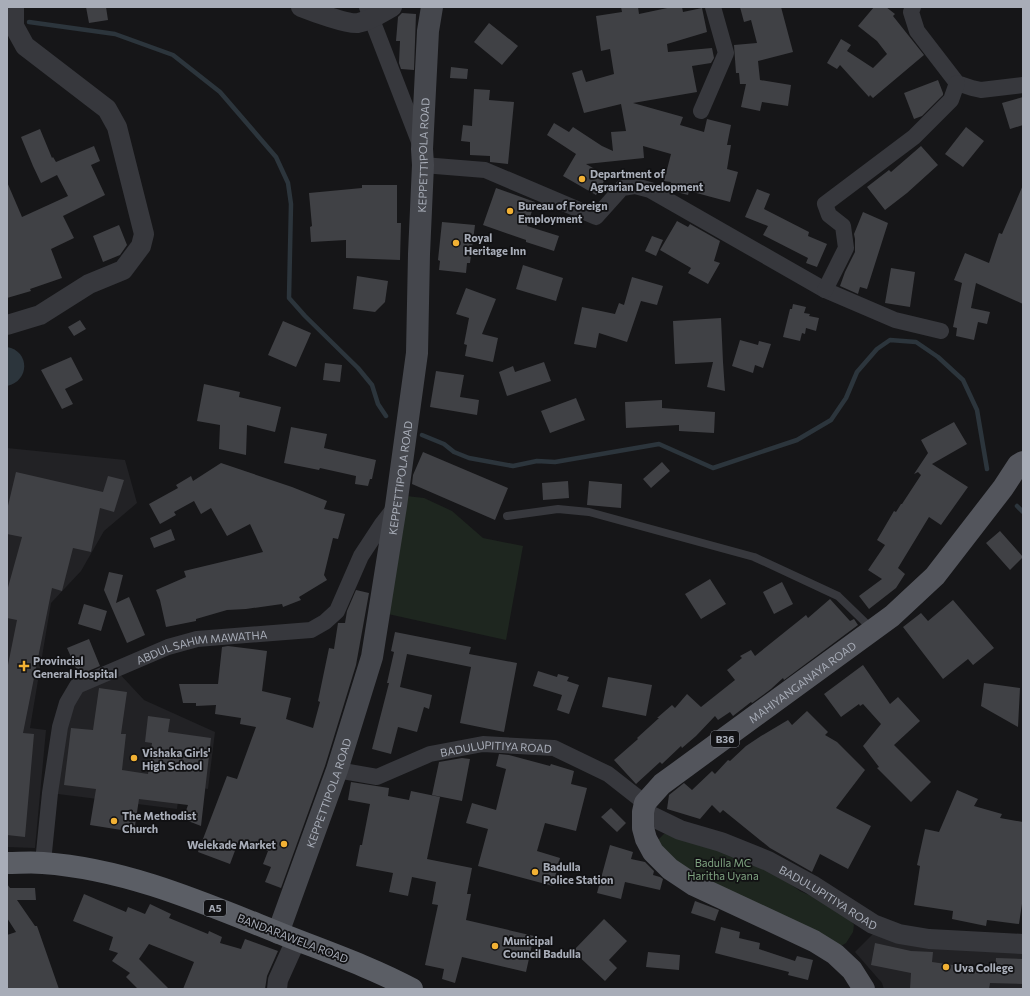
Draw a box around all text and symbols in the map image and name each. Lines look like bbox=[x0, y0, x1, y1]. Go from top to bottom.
street label: KEPPETTIPOLA ROAD bbox=[414, 97, 431, 213]
place label: Department of Agrarian Development bbox=[590, 167, 704, 193]
marker: Department of Agrarian Development bbox=[577, 174, 587, 184]
place label: Bureau of Foreign Employment bbox=[518, 199, 608, 225]
marker: Bureau of Foreign Employment bbox=[505, 206, 515, 216]
place label: Royal Heritage Inn bbox=[464, 231, 526, 257]
marker: Royal Heritage Inn bbox=[451, 238, 461, 248]
street label: KEPPETTIPOLA ROAD bbox=[385, 420, 414, 536]
street label: ABDUL SAHIM MAWATHA bbox=[134, 627, 268, 666]
street label: MAHIYANGANAYA ROAD bbox=[746, 638, 858, 725]
place label: Provincial General Hospital bbox=[33, 654, 117, 680]
marker: Provincial General Hospital bbox=[18, 660, 30, 672]
road number: B36 bbox=[711, 731, 739, 747]
street label: KEPPETTIPOLA ROAD bbox=[303, 736, 353, 849]
street label: BADULUPITIYA ROAD bbox=[439, 737, 552, 758]
place label: Vishaka Girls' High School bbox=[142, 746, 211, 772]
marker: Vishaka Girls' High School bbox=[129, 753, 139, 763]
place label: The Methodist Church bbox=[122, 809, 197, 835]
marker: The Methodist Church bbox=[109, 816, 119, 826]
place label: Welekade Market bbox=[187, 838, 276, 851]
marker: Welekade Market bbox=[279, 839, 289, 849]
park label: Badulla MC Haritha Uyana bbox=[687, 856, 759, 882]
place label: Badulla Police Station bbox=[543, 860, 613, 886]
street label: BADULUPITIYA ROAD bbox=[777, 862, 879, 932]
marker: Badulla Police Station bbox=[530, 867, 540, 877]
road number: A5 bbox=[204, 900, 226, 916]
street label: BANDARAWELA ROAD bbox=[236, 911, 350, 965]
place label: Municipal Council Badulla bbox=[503, 934, 581, 960]
marker: Municipal Council Badulla bbox=[490, 941, 500, 951]
place label: Uva College bbox=[954, 961, 1014, 974]
marker: Uva College bbox=[941, 962, 951, 972]

